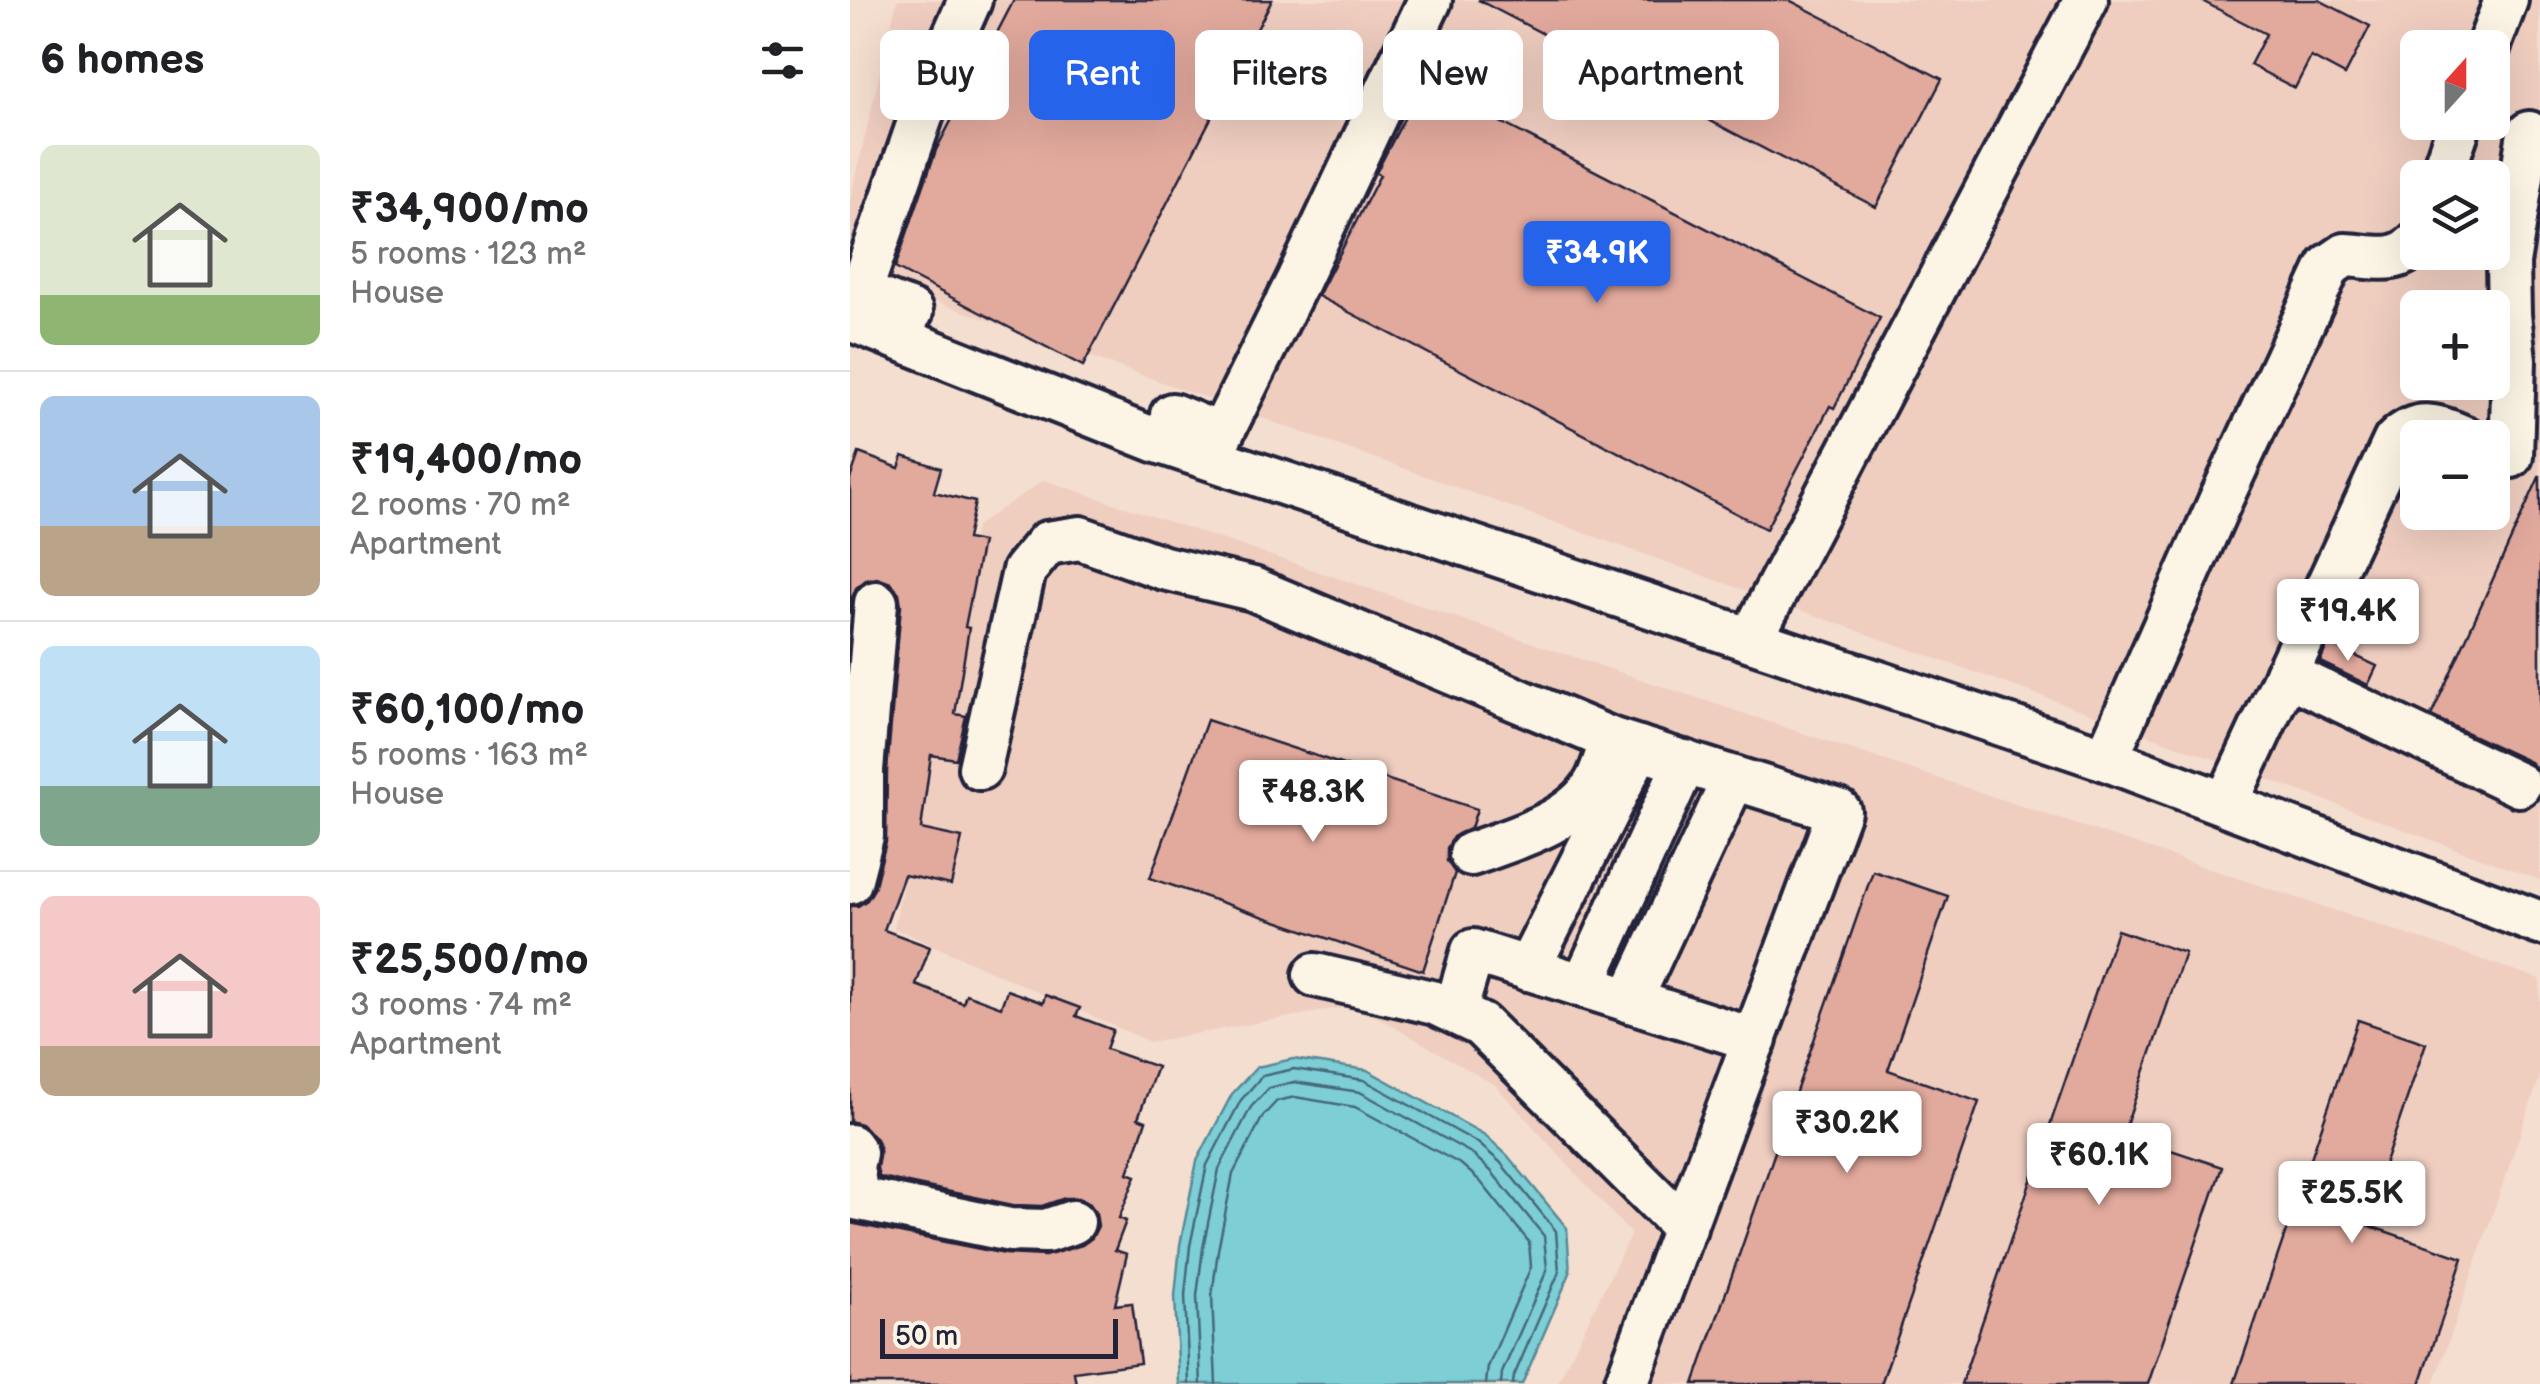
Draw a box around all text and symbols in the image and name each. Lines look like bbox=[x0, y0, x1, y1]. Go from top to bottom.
chip: Buy bbox=[880, 30, 1009, 120]
chip: Rent bbox=[1029, 30, 1175, 120]
chip: Filters bbox=[1195, 30, 1363, 120]
chip: New bbox=[1383, 30, 1523, 120]
chip: Apartment bbox=[1543, 30, 1779, 120]
north arrow bbox=[2400, 30, 2510, 140]
map controls bbox=[2400, 30, 2510, 530]
icon: filters bbox=[755, 33, 810, 88]
text: 6 homes bbox=[40, 35, 204, 86]
button: layers bbox=[2400, 160, 2510, 270]
text: ₹34,900/mo bbox=[350, 184, 589, 235]
icon: home bbox=[120, 185, 240, 305]
pin: ₹34.9K bbox=[1516, 221, 1678, 306]
text: ₹34.9K bbox=[1545, 234, 1649, 273]
text: 5 rooms · 123 m² bbox=[350, 235, 587, 274]
text: House bbox=[350, 274, 444, 313]
button: + bbox=[2400, 290, 2510, 400]
button: − bbox=[2400, 420, 2510, 530]
text: ₹19,400/mo bbox=[350, 435, 582, 486]
icon: home bbox=[120, 436, 240, 556]
text: 2 rooms · 70 m² bbox=[350, 486, 571, 525]
text: Apartment bbox=[350, 525, 501, 564]
pin: ₹19.4K bbox=[2267, 579, 2429, 664]
text: ₹19.4K bbox=[2299, 592, 2397, 631]
text: ₹60,100/mo bbox=[350, 685, 584, 736]
icon: home bbox=[120, 686, 240, 806]
text: 5 rooms · 163 m² bbox=[350, 736, 588, 775]
pin: ₹48.3K bbox=[1232, 760, 1394, 845]
text: ₹48.3K bbox=[1261, 773, 1365, 812]
text: House bbox=[350, 775, 444, 814]
text: ₹25,500/mo bbox=[350, 935, 589, 986]
icon: home bbox=[120, 936, 240, 1056]
text: 3 rooms · 74 m² bbox=[350, 986, 572, 1025]
text: Apartment bbox=[350, 1025, 501, 1064]
pin: ₹30.2K bbox=[1766, 1091, 1928, 1176]
text: ₹30.2K bbox=[1795, 1104, 1899, 1143]
pin: ₹60.1K bbox=[2018, 1123, 2180, 1208]
text: ₹60.1K bbox=[2049, 1136, 2149, 1175]
pin: ₹25.5K bbox=[2271, 1161, 2433, 1246]
text: ₹25.5K bbox=[2300, 1174, 2404, 1213]
scale bar bbox=[880, 1314, 1118, 1358]
text: 50 m bbox=[895, 1320, 958, 1353]

